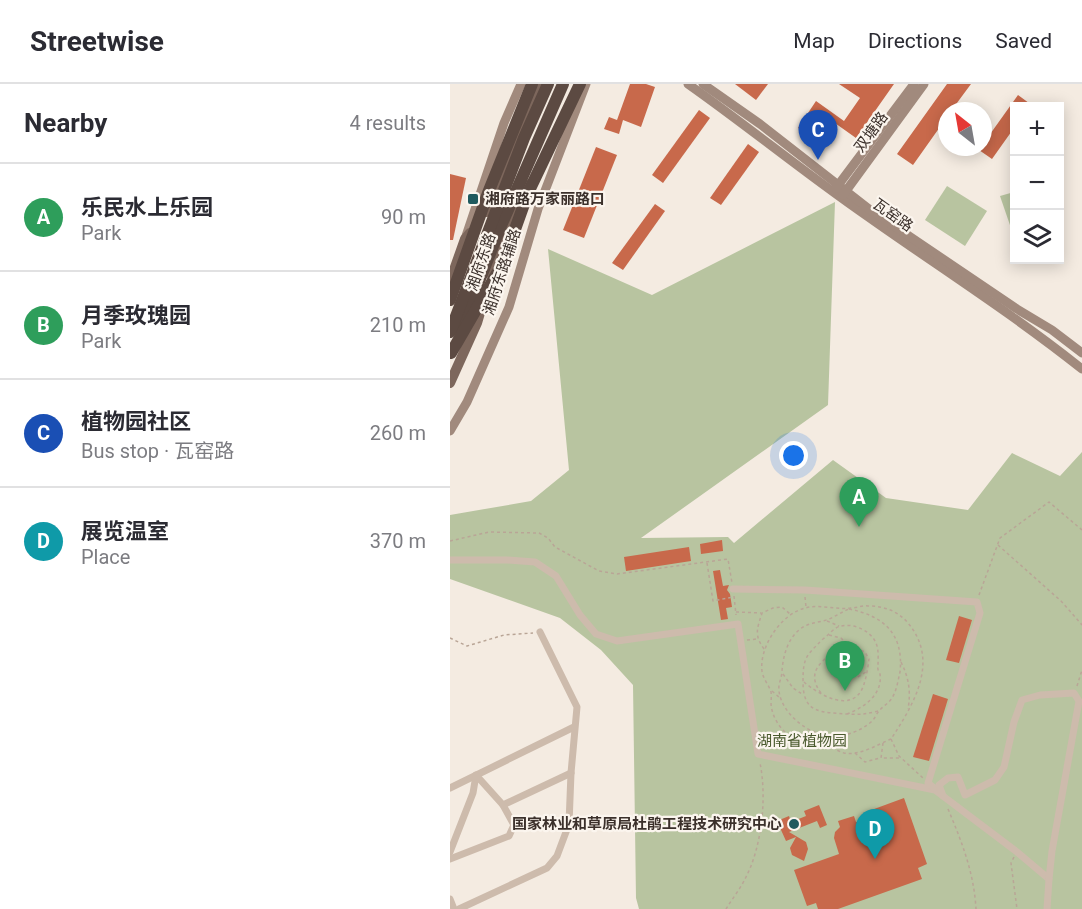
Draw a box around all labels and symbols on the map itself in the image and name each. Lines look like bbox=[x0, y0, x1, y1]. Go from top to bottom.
north arrow bbox=[938, 102, 992, 156]
street label: 双塘路 bbox=[850, 109, 892, 155]
pin: C bbox=[798, 110, 838, 160]
place label: 湘府路万家丽路口 bbox=[485, 190, 605, 208]
marker: 湘府路万家丽路口 bbox=[466, 192, 480, 206]
street label: 瓦窑路 bbox=[869, 195, 917, 235]
street label: 湘府东路辅路 bbox=[480, 226, 524, 318]
street label: 湘府东路 bbox=[463, 231, 499, 293]
your location bbox=[779, 441, 808, 470]
pin: A bbox=[840, 478, 878, 527]
pin: B bbox=[826, 642, 864, 691]
park label: 湖南省植物园 bbox=[757, 732, 847, 750]
pin: D bbox=[856, 810, 894, 859]
place label: 国家林业和草原局杜鹃工程技术研究中心 bbox=[512, 815, 782, 833]
marker: 国家林业和草原局杜鹃工程技术研究中心 bbox=[787, 817, 801, 831]

